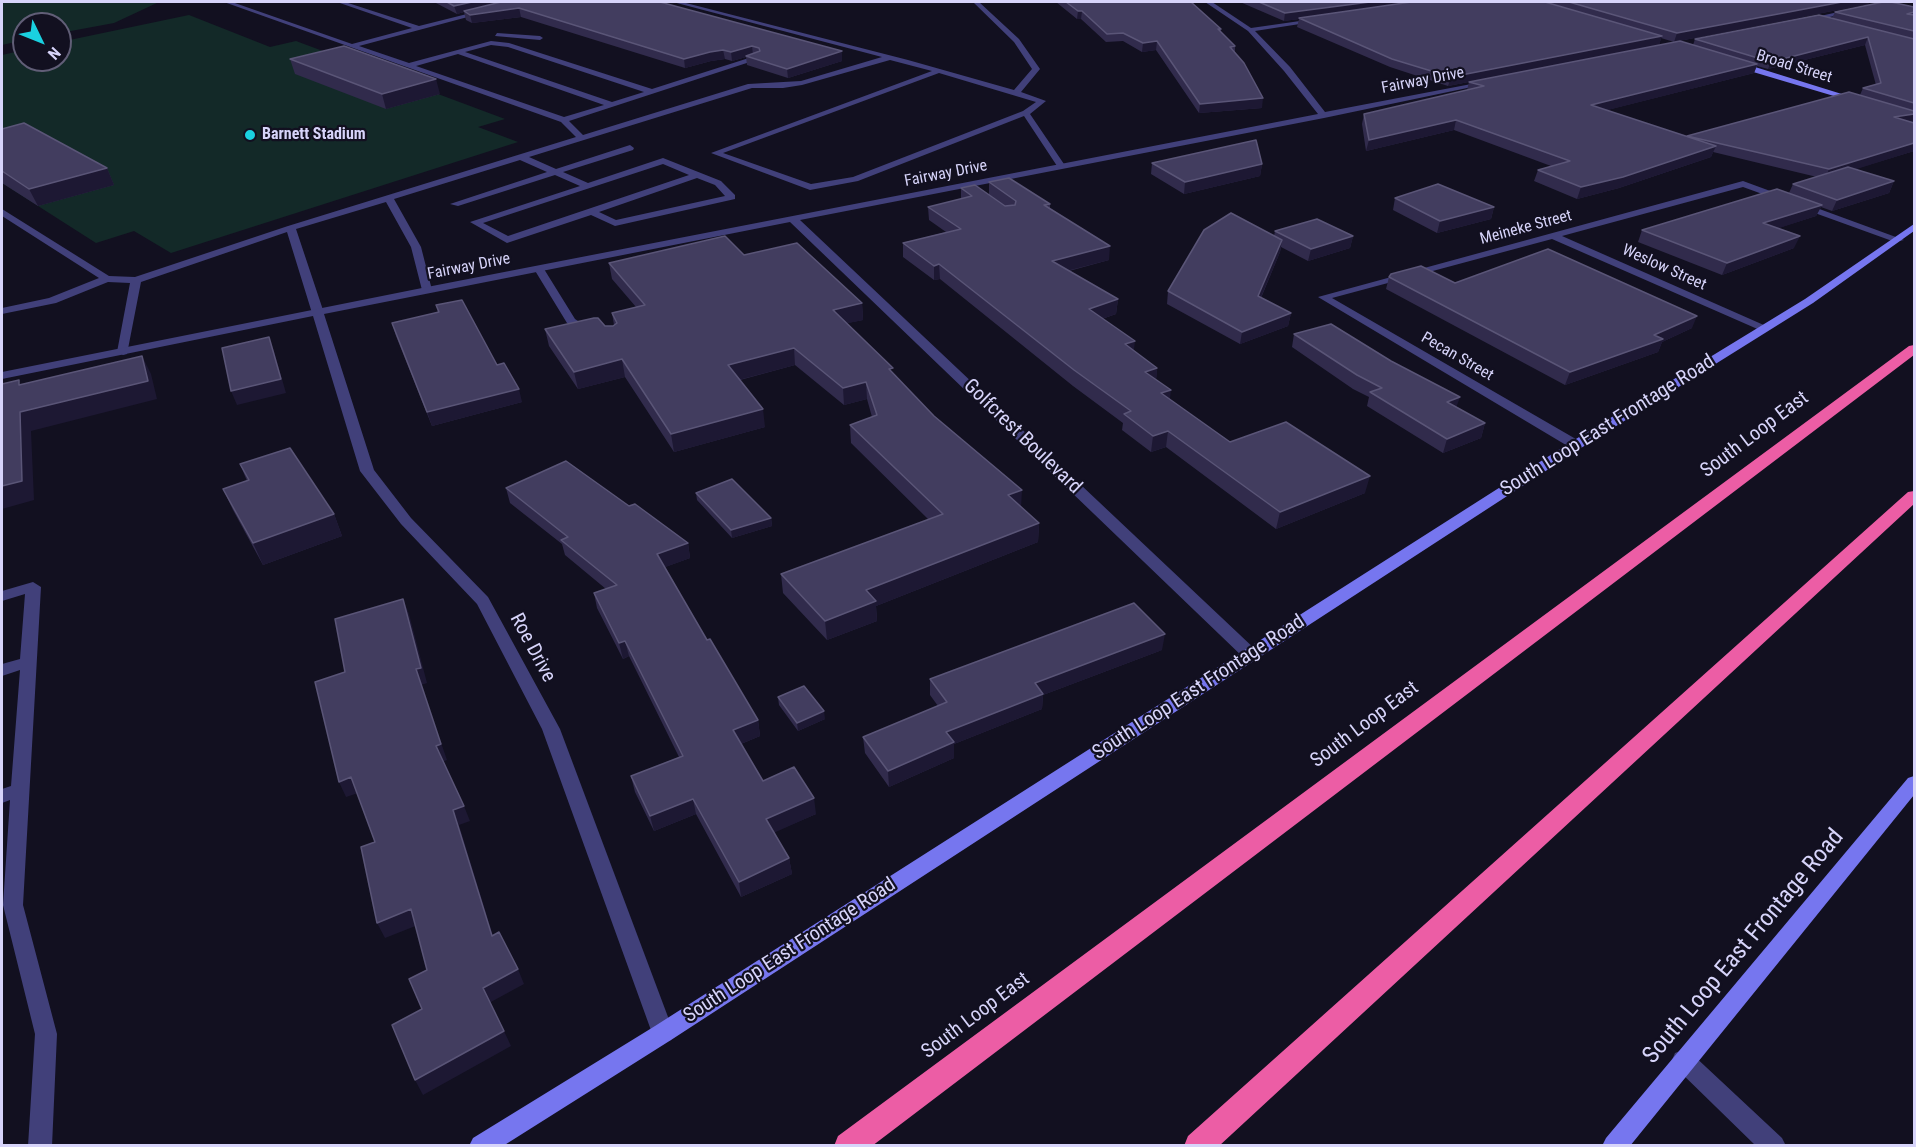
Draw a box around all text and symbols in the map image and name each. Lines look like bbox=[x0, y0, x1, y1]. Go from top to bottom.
north arrow bbox=[12, 12, 72, 72]
text: N bbox=[44, 43, 64, 63]
street label: Broad Street bbox=[1754, 46, 1834, 88]
street label: Fairway Drive bbox=[1380, 64, 1466, 98]
place label: Barnett Stadium bbox=[262, 125, 366, 145]
marker: Barnett Stadium bbox=[243, 128, 257, 142]
street label: Fairway Drive bbox=[903, 157, 989, 191]
street label: Meineke Street bbox=[1478, 207, 1574, 249]
street label: Weslow Street bbox=[1619, 241, 1709, 295]
street label: Fairway Drive bbox=[426, 250, 512, 284]
street label: Pecan Street bbox=[1417, 329, 1497, 385]
street label: South Loop East Frontage Road bbox=[1497, 350, 1719, 502]
street label: Golfcrest Boulevard bbox=[958, 375, 1086, 499]
street label: South Loop East bbox=[1696, 387, 1814, 483]
street label: Roe Drive bbox=[504, 609, 560, 687]
street label: South Loop East Frontage Road bbox=[1089, 610, 1309, 766]
street label: South Loop East bbox=[1306, 677, 1424, 773]
street label: South Loop East Frontage Road bbox=[1637, 824, 1851, 1070]
street label: South Loop East Frontage Road bbox=[680, 873, 900, 1029]
street label: South Loop East bbox=[917, 968, 1035, 1064]

